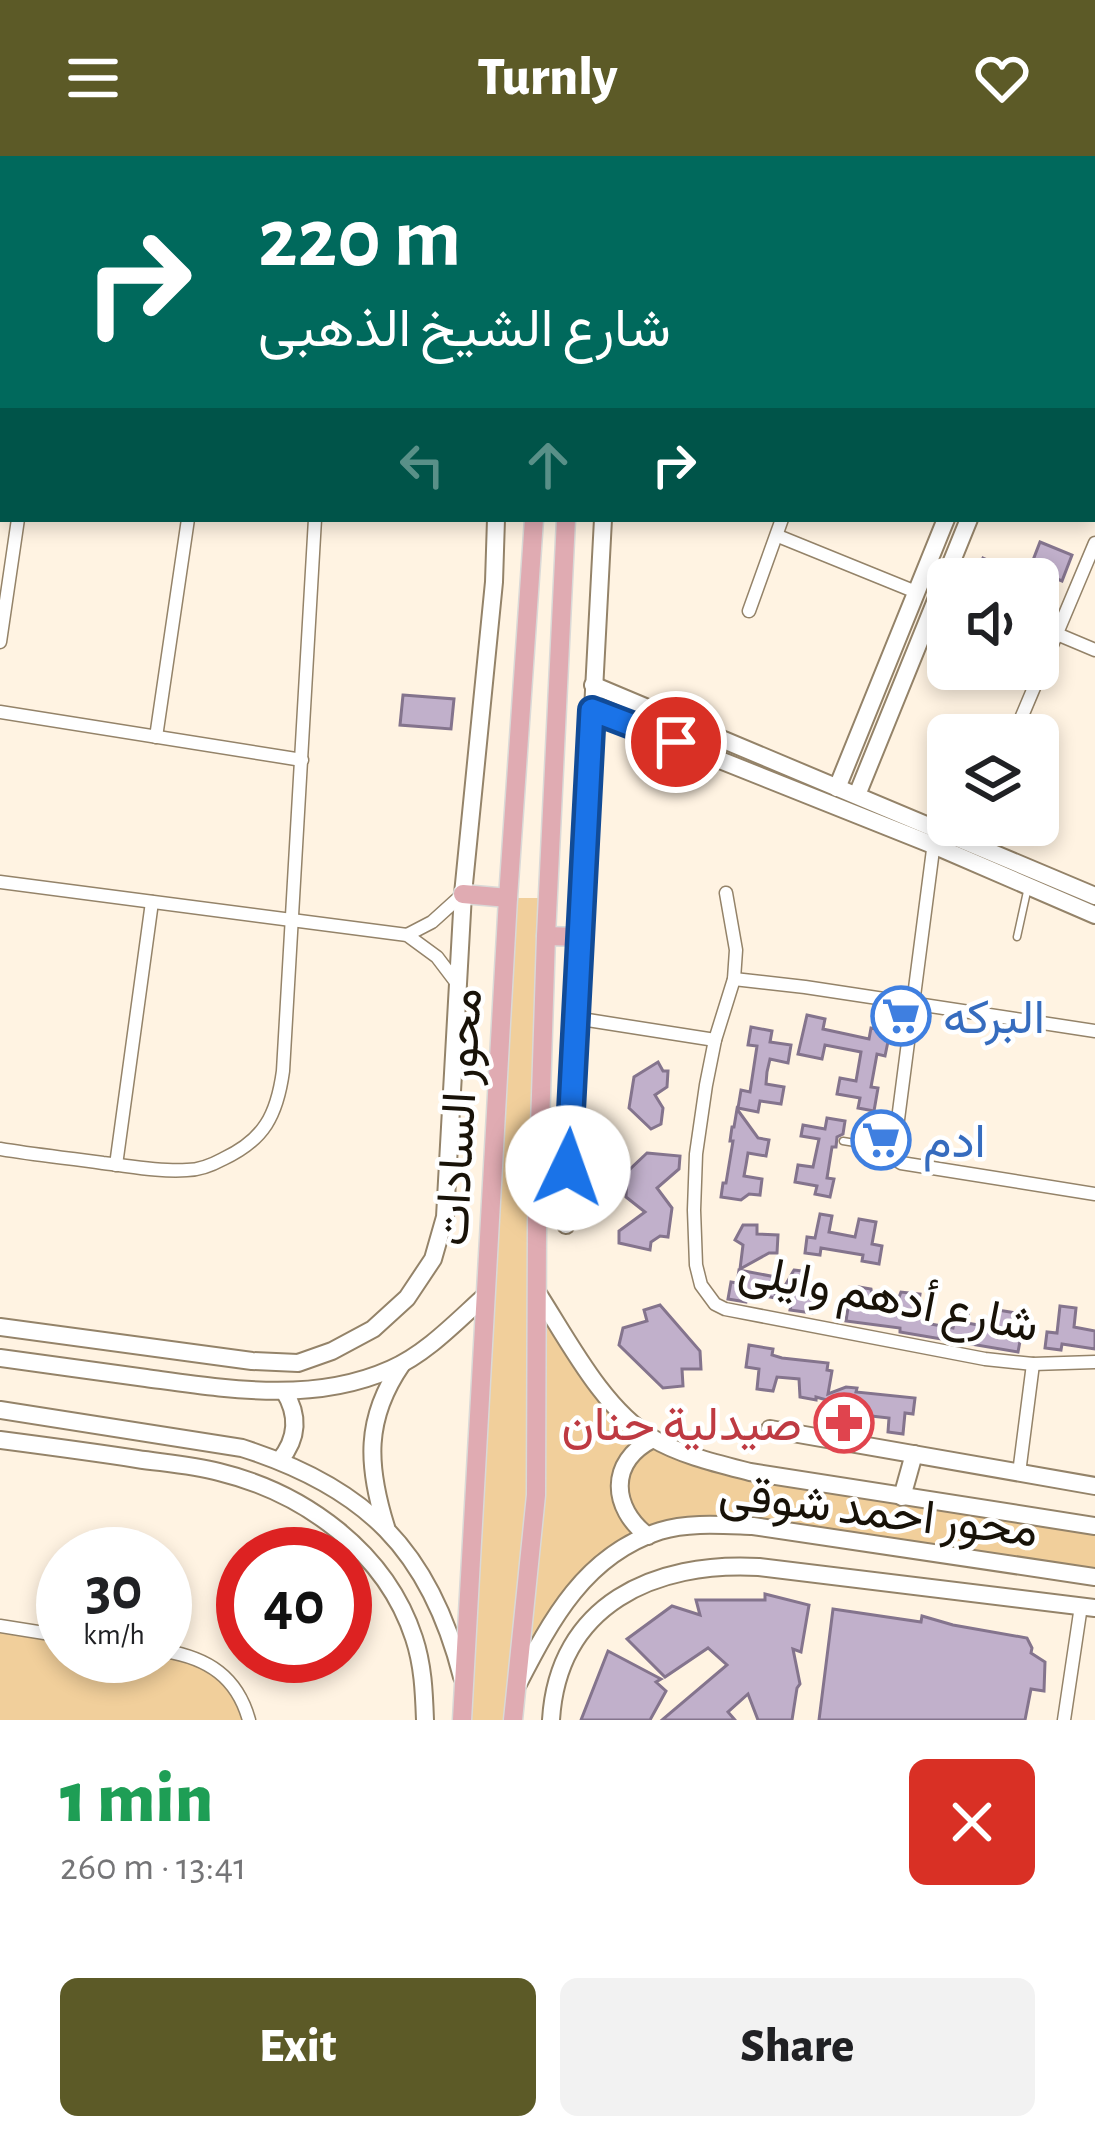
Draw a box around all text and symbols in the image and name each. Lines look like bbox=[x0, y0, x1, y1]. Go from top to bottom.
icon: menu bbox=[60, 45, 126, 111]
icon: heart bbox=[969, 45, 1035, 111]
text: Turnly bbox=[477, 51, 618, 105]
text: 220 m bbox=[258, 198, 461, 282]
icon: right bbox=[60, 204, 216, 360]
text: شارع الشيخ الذهبى bbox=[258, 303, 671, 357]
icon: left bbox=[389, 432, 455, 498]
icon: ahead bbox=[515, 432, 581, 498]
icon: right bbox=[641, 432, 707, 498]
map controls bbox=[927, 558, 1059, 846]
button: sound bbox=[927, 558, 1059, 690]
pin bbox=[625, 691, 727, 793]
icon: arrive bbox=[643, 709, 709, 775]
button: layers bbox=[927, 714, 1059, 846]
supermarket icon: البركه bbox=[870, 985, 932, 1047]
street label: محور السادات bbox=[429, 987, 494, 1247]
place label: البركه bbox=[943, 995, 1045, 1046]
position arrow bbox=[505, 1105, 631, 1231]
supermarket icon: ادم bbox=[850, 1109, 912, 1171]
place label: ادم bbox=[923, 1119, 986, 1172]
street label: شارع أدهم وايلى bbox=[733, 1242, 1043, 1357]
pharmacy icon: صيدلية حنان bbox=[813, 1392, 875, 1454]
place label: صيدلية حنان bbox=[561, 1402, 802, 1451]
street label: محور احمد شوقى bbox=[716, 1470, 1041, 1559]
speed limit sign: 40 bbox=[216, 1527, 372, 1683]
text: 30 bbox=[85, 1560, 143, 1620]
text: km/h bbox=[83, 1620, 145, 1650]
button: close bbox=[909, 1759, 1035, 1885]
text: 1 min bbox=[60, 1763, 213, 1835]
text: 260 m · 13:41 bbox=[60, 1848, 247, 1887]
button: Exit bbox=[60, 1978, 536, 2116]
button: Share bbox=[560, 1978, 1035, 2116]

